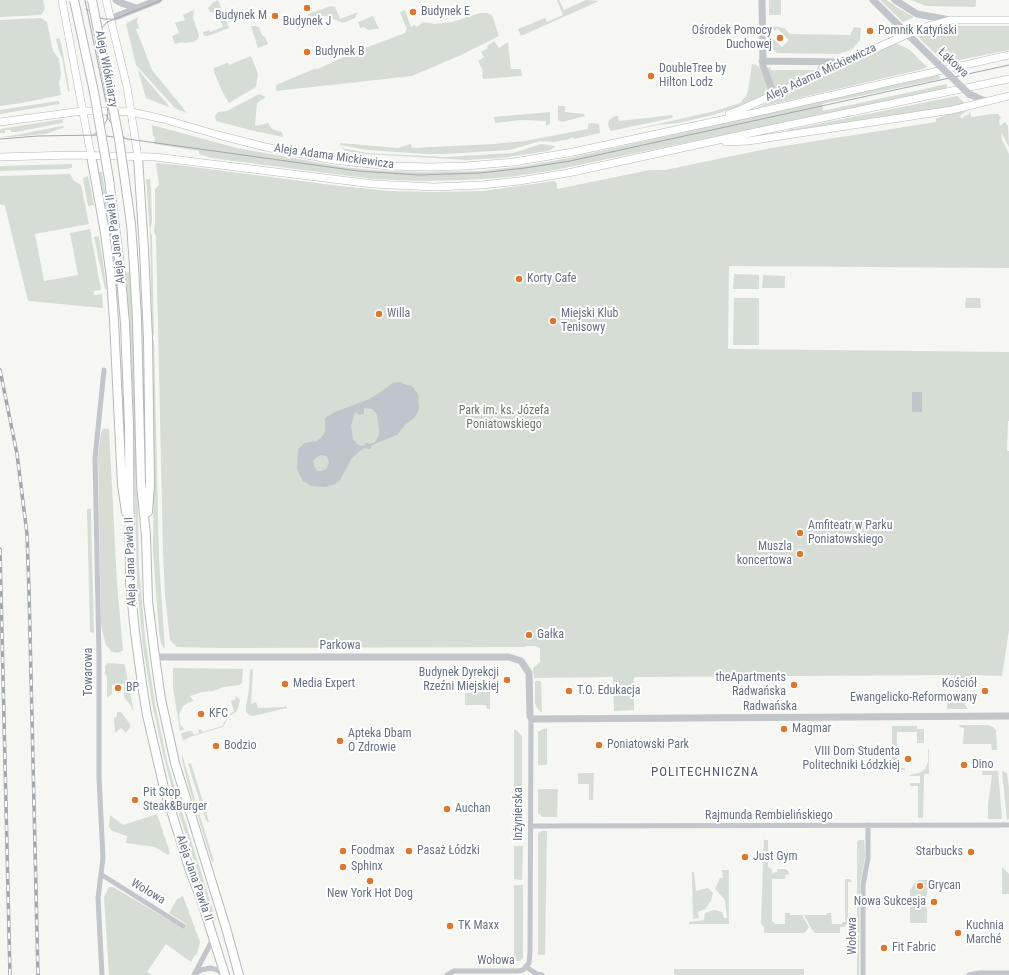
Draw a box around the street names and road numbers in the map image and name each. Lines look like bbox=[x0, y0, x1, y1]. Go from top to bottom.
street label: Aleja Włókniarzy bbox=[91, 29, 121, 109]
street label: Aleja Adama Mickiewicza bbox=[763, 41, 879, 105]
street label: Łąkowa bbox=[935, 45, 971, 81]
street label: Aleja Adama Mickiewicza bbox=[273, 141, 395, 173]
street label: Aleja Jana Pawła II bbox=[103, 193, 129, 285]
street label: Aleja Jana Pawła II bbox=[122, 517, 140, 607]
street label: Parkowa bbox=[320, 639, 360, 653]
street label: Towarowa bbox=[82, 648, 96, 696]
street label: Radwańska bbox=[743, 700, 797, 714]
street label: Inżynierska bbox=[512, 787, 526, 841]
street label: Rajmunda Rembielińskiego bbox=[705, 809, 833, 823]
street label: Aleja Jana Pawła II bbox=[173, 833, 215, 923]
street label: Wołowa bbox=[128, 876, 168, 908]
street label: Wołowa bbox=[846, 917, 860, 955]
street label: Wołowa bbox=[477, 954, 515, 968]

